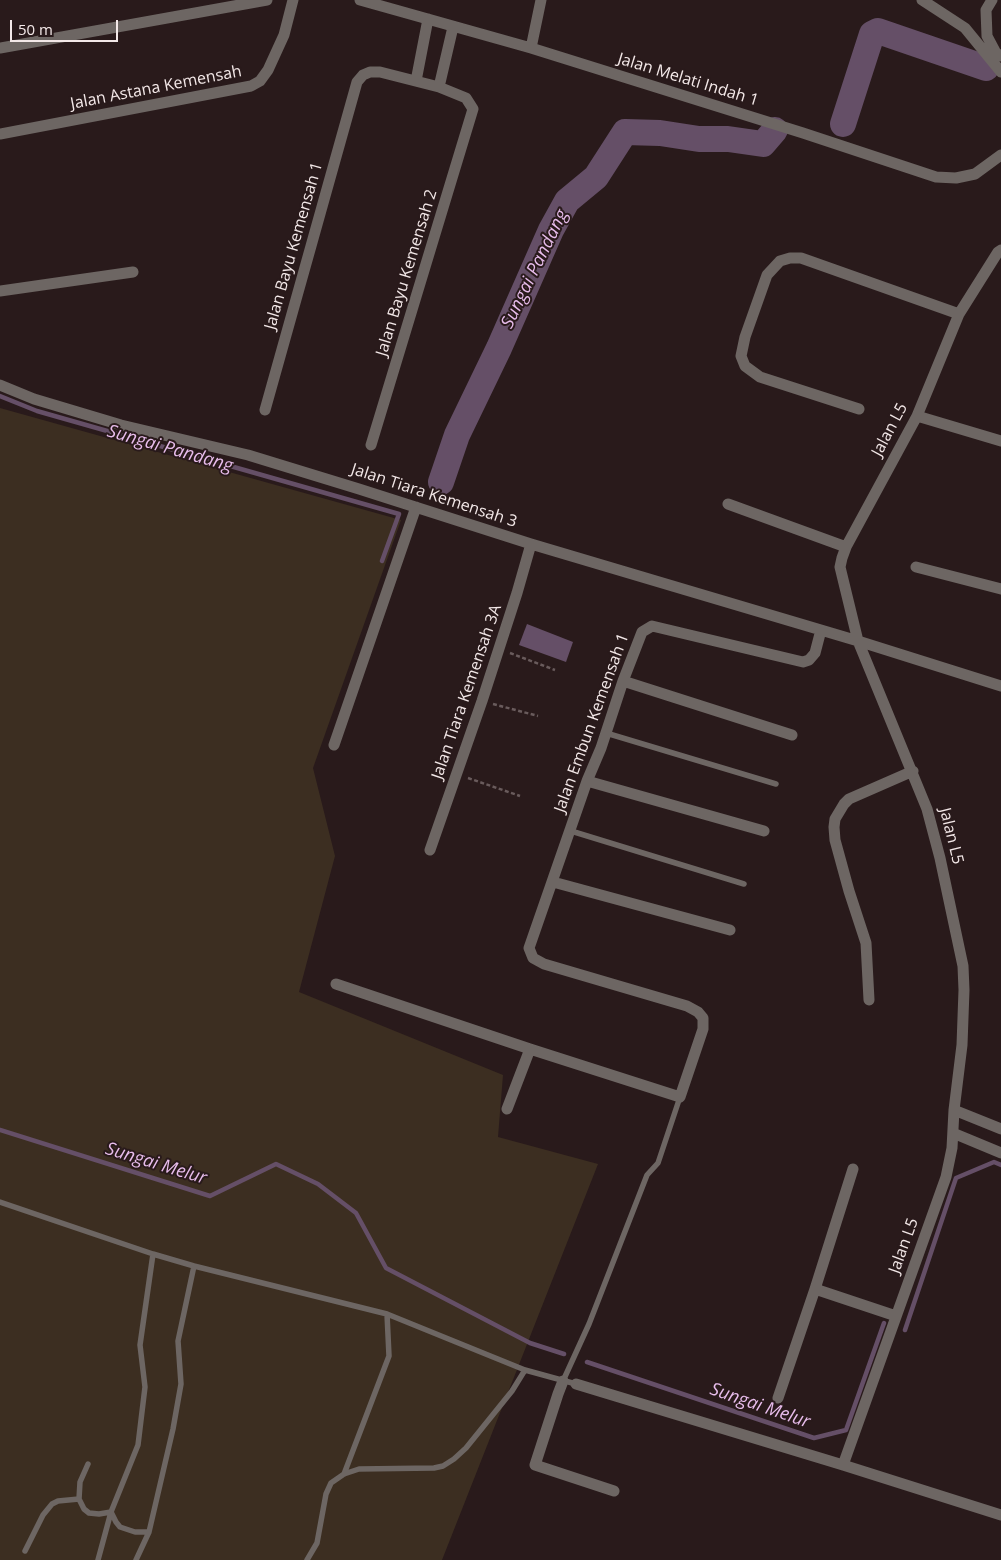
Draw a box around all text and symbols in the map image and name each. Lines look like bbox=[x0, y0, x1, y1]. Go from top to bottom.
scale bar bbox=[12, 10, 120, 42]
text: 50 m bbox=[18, 19, 53, 39]
street label: Jalan Melati Indah 1 bbox=[615, 49, 761, 111]
street label: Jalan Astana Kemensah bbox=[69, 62, 243, 114]
street label: Jalan Bayu Kemensah 1 bbox=[261, 160, 327, 332]
street label: Jalan Bayu Kemensah 2 bbox=[372, 187, 442, 359]
water label: Sungai Pandang bbox=[497, 206, 573, 332]
street label: Jalan L5 bbox=[868, 400, 912, 460]
water label: Sungai Pandang bbox=[105, 421, 235, 477]
street label: Jalan Tiara Kemensah 3 bbox=[349, 460, 519, 532]
street label: Jalan Tiara Kemensah 3A bbox=[428, 602, 506, 782]
street label: Jalan Embun Kemensah 1 bbox=[551, 631, 633, 815]
street label: Jalan L5 bbox=[935, 806, 967, 866]
water label: Sungai Melur bbox=[103, 1138, 209, 1190]
street label: Jalan L5 bbox=[885, 1216, 923, 1276]
water label: Sungai Melur bbox=[707, 1379, 813, 1433]

